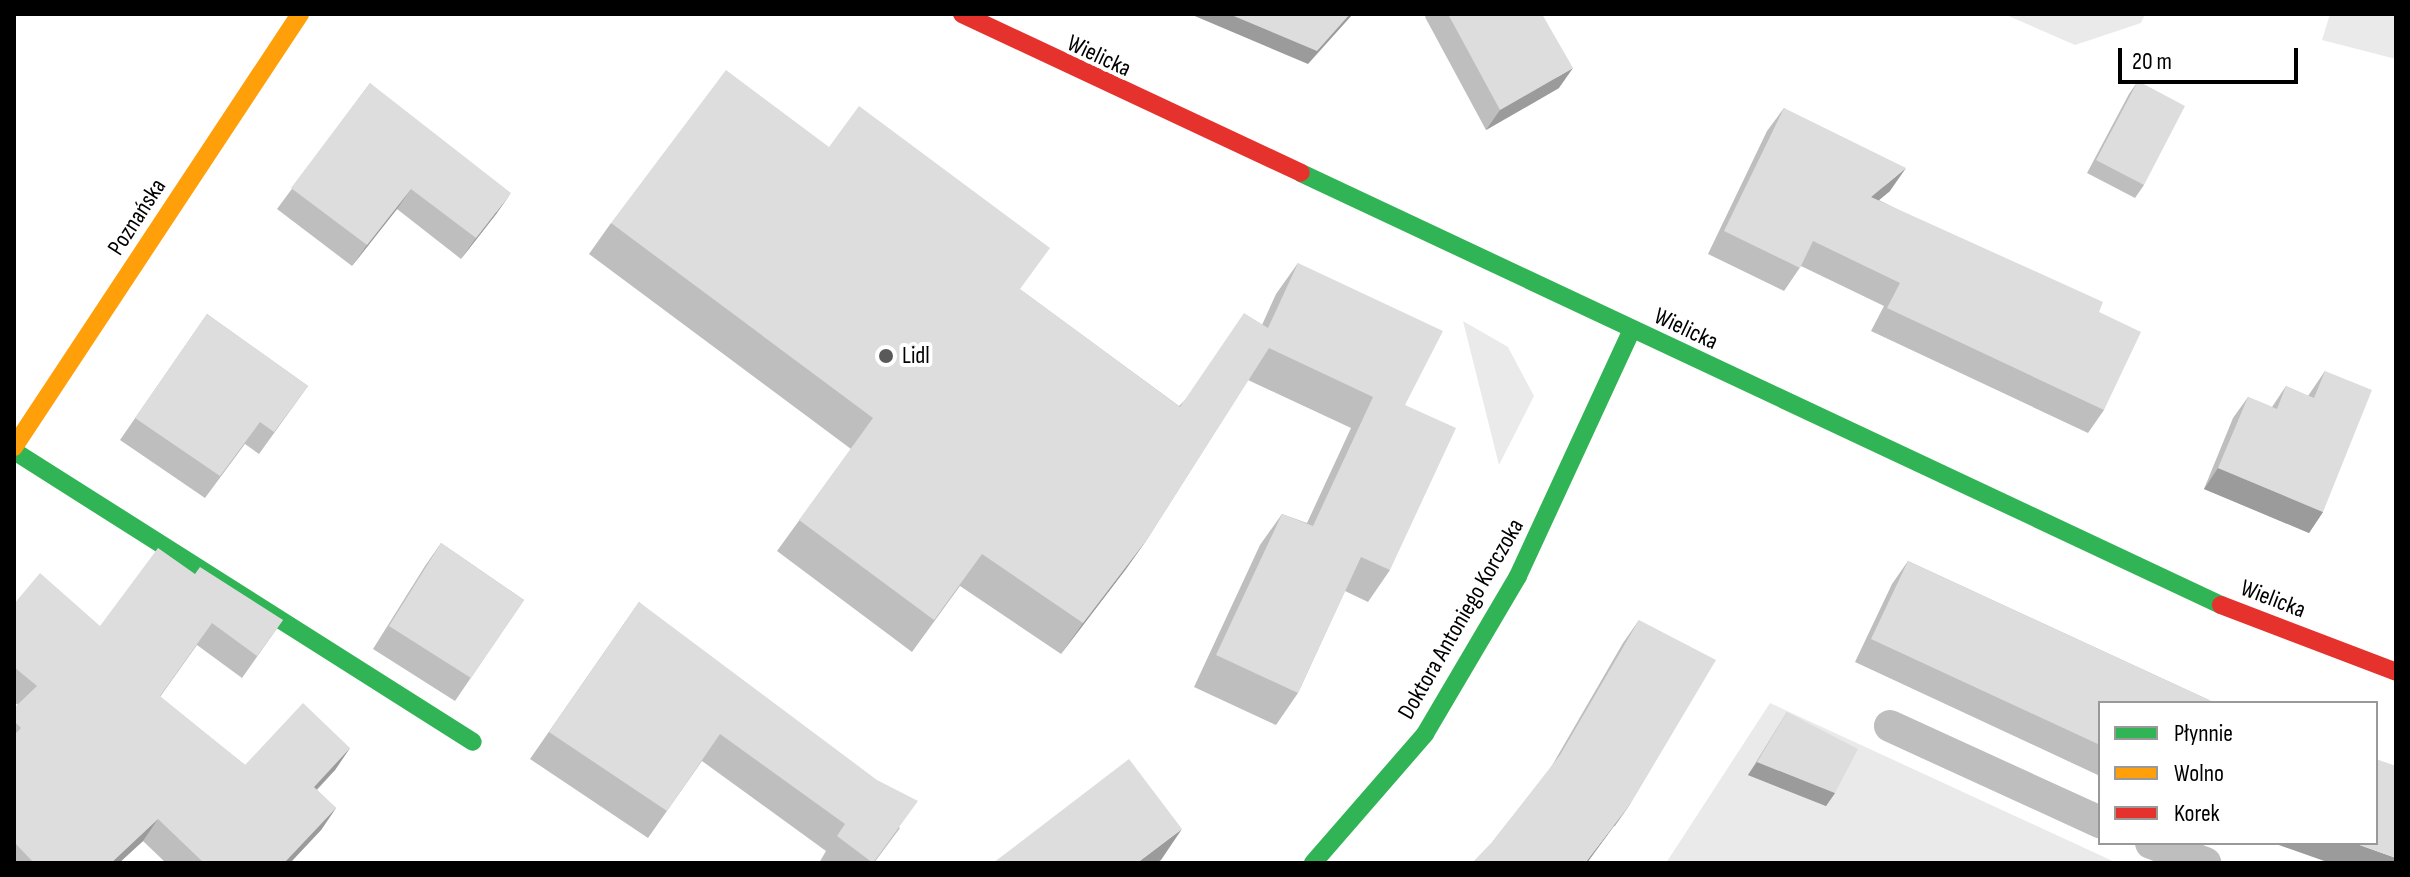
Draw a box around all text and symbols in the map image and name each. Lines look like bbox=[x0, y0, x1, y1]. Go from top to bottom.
street label: Wielicka bbox=[1062, 29, 1136, 83]
scale bar bbox=[2122, 32, 2302, 82]
text: 20 m bbox=[2132, 47, 2172, 76]
street label: Poznańska bbox=[102, 173, 172, 261]
street label: Wielicka bbox=[1649, 302, 1723, 356]
place label: Lidl bbox=[902, 342, 930, 370]
marker: Lidl bbox=[877, 347, 895, 365]
street label: Doktora Antoniego Korczoka bbox=[1392, 514, 1530, 724]
street label: Wielicka bbox=[2236, 574, 2310, 624]
legend bbox=[2098, 701, 2378, 845]
text: Płynnie bbox=[2174, 719, 2233, 748]
text: Wolno bbox=[2174, 759, 2224, 788]
text: Korek bbox=[2174, 799, 2220, 828]

